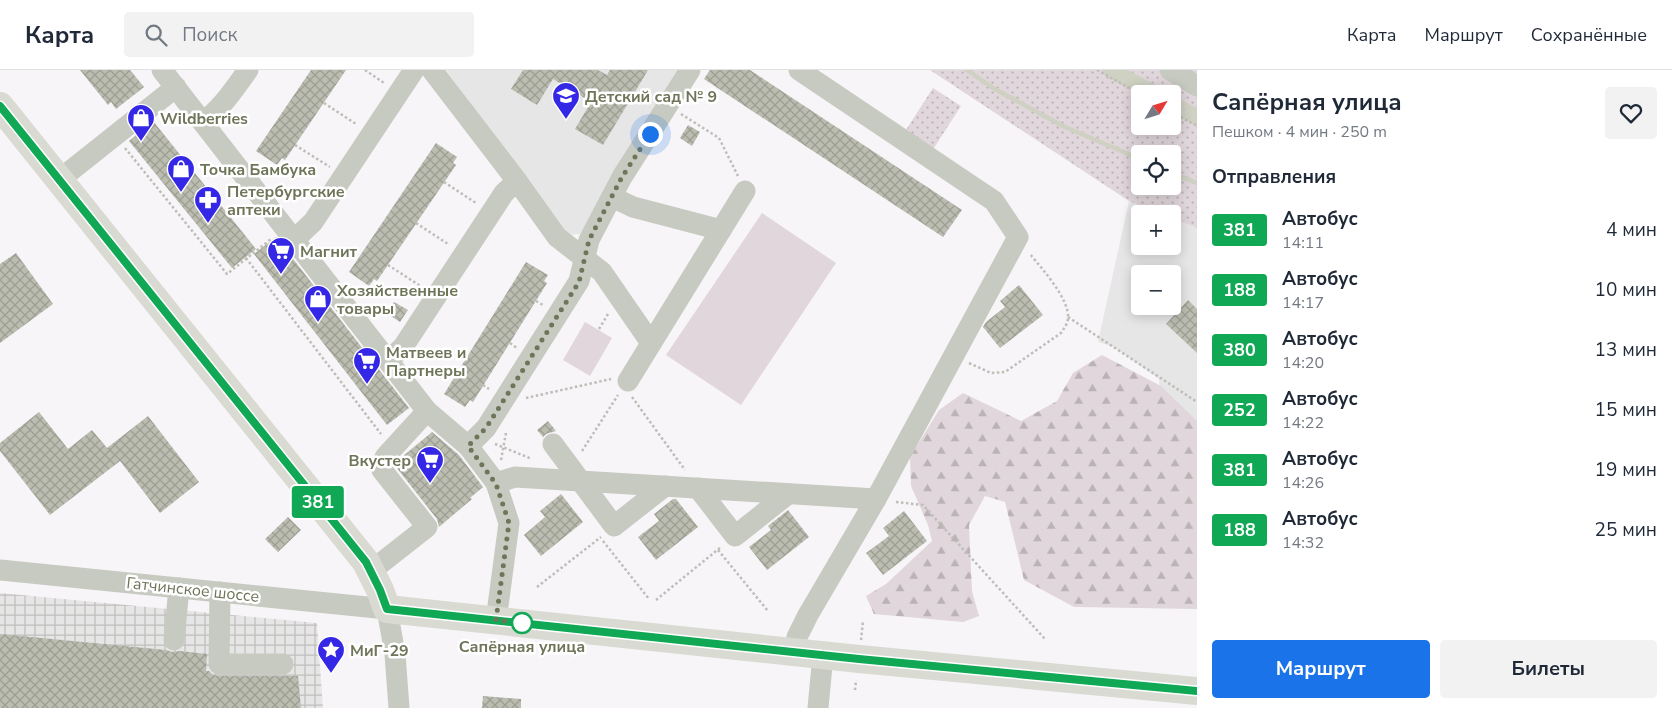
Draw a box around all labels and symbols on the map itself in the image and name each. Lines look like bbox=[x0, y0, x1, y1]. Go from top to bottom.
school or university icon: Детский сад № 9 bbox=[551, 81, 581, 120]
north arrow bbox=[1131, 85, 1181, 135]
place label: Детский сад № 9 bbox=[585, 86, 717, 108]
shop icon: Wildberries bbox=[126, 103, 156, 142]
place label: Wildberries bbox=[160, 108, 248, 130]
your location bbox=[638, 122, 663, 147]
shop icon: Точка Бамбука bbox=[166, 154, 196, 193]
place label: Точка Бамбука bbox=[200, 159, 316, 181]
place label: Петербургские аптеки bbox=[227, 181, 345, 221]
pharmacy icon: Петербургские аптеки bbox=[193, 185, 223, 224]
supermarket icon: Магнит bbox=[266, 236, 296, 275]
place label: Магнит bbox=[300, 241, 358, 263]
place label: Хозяйственные товары bbox=[336, 280, 458, 320]
shop icon: Хозяйственные товары bbox=[303, 284, 333, 323]
place label: Матвеев и Партнеры bbox=[386, 342, 466, 382]
supermarket icon: Матвеев и Партнеры bbox=[352, 346, 382, 385]
supermarket icon: Вкустер bbox=[415, 445, 445, 484]
place label: Вкустер bbox=[349, 450, 411, 472]
line badge: 381 bbox=[289, 486, 347, 518]
street label: Гатчинское шоссе bbox=[125, 572, 260, 608]
marker: Сапёрная улица bbox=[511, 612, 533, 634]
place icon: МиГ-29 bbox=[316, 635, 346, 674]
place label: Сапёрная улица bbox=[459, 636, 585, 658]
place label: МиГ-29 bbox=[350, 640, 409, 662]

